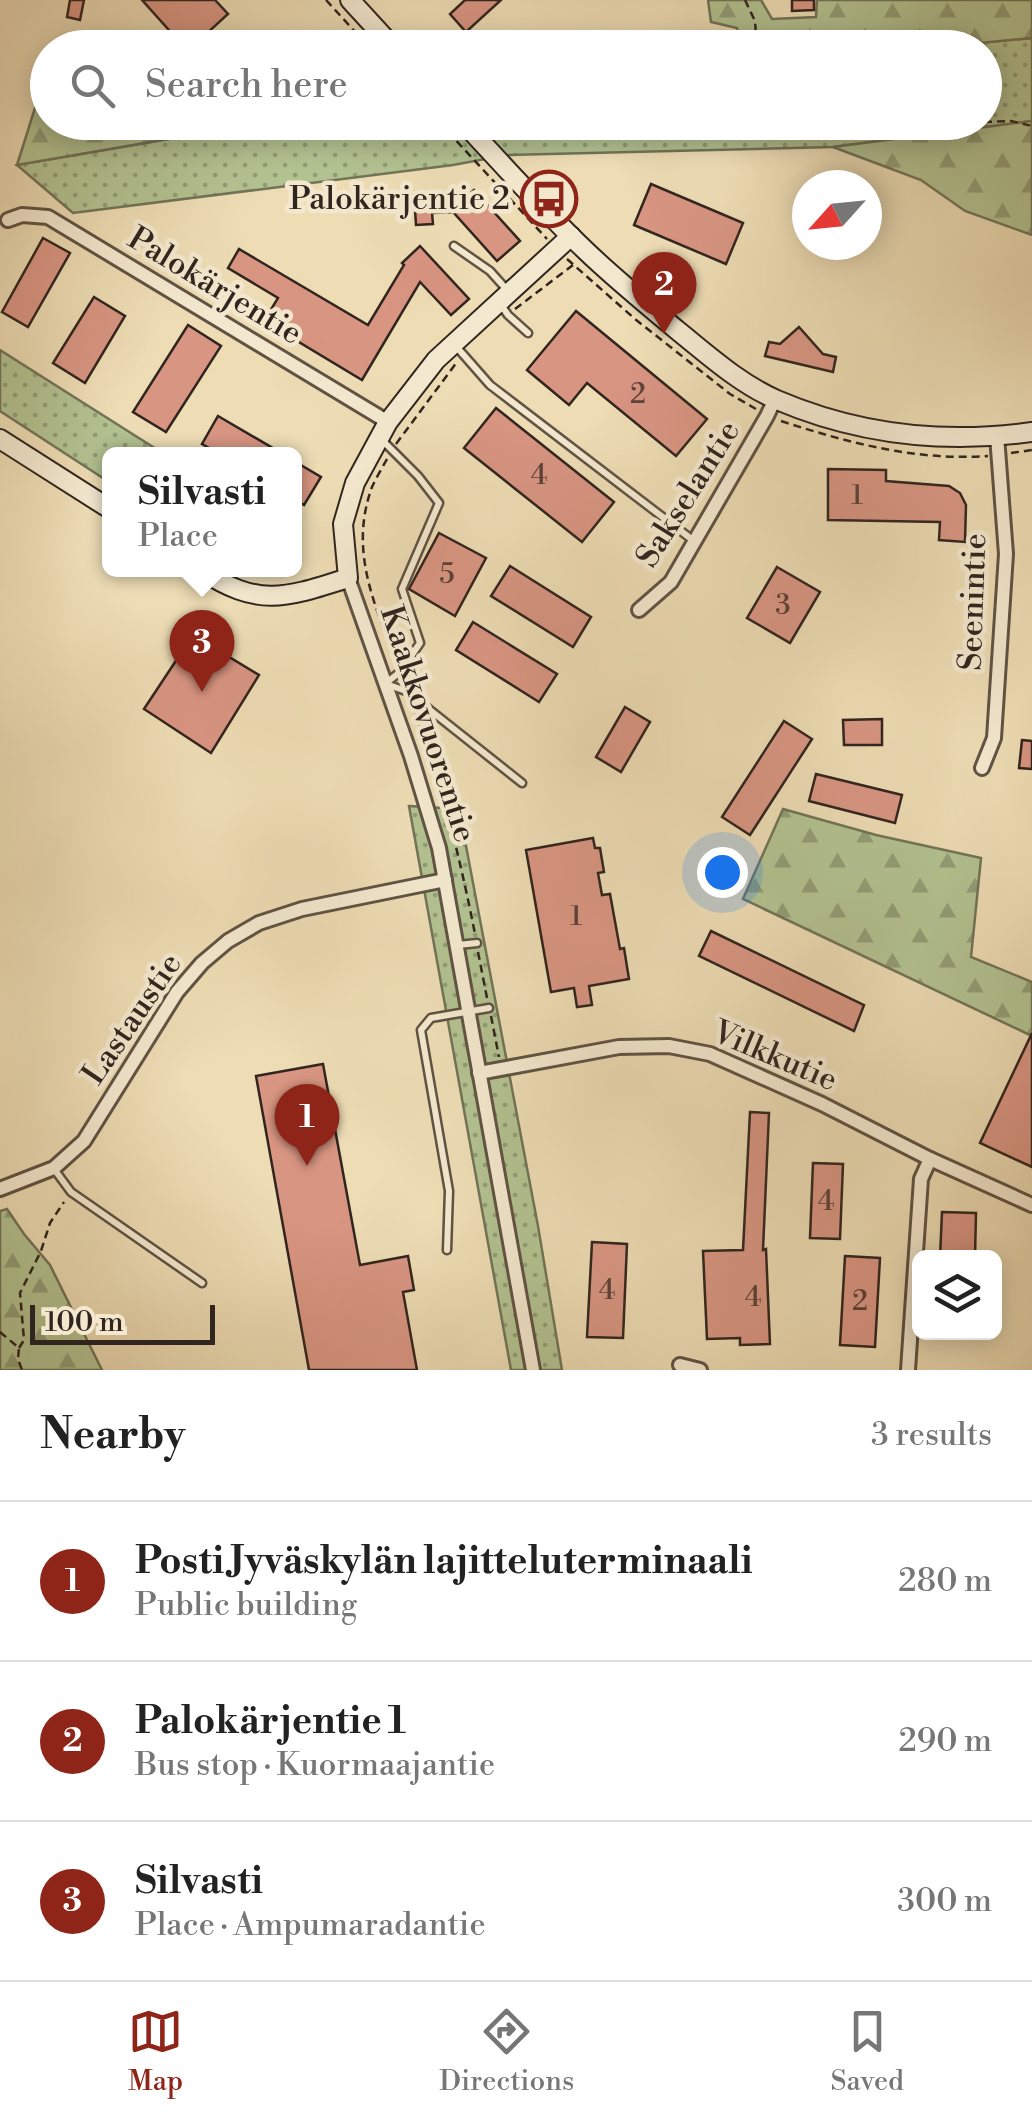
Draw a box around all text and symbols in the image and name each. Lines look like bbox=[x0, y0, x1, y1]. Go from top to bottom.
search box bbox=[30, 30, 1002, 140]
icon: search bbox=[65, 58, 120, 113]
text: Search here bbox=[145, 62, 348, 109]
bus stop icon: Palokärjentie 2 bbox=[519, 169, 579, 229]
north arrow bbox=[792, 170, 882, 260]
place label: Palokärjentie 2 bbox=[289, 179, 510, 219]
street label: Palokärjentie bbox=[121, 218, 309, 354]
pin: 2 bbox=[632, 252, 696, 334]
house number: 2 bbox=[630, 377, 646, 412]
street label: Sakselantie bbox=[627, 413, 749, 575]
popup bbox=[102, 447, 302, 577]
house number: 4 bbox=[531, 458, 547, 493]
text: Silvasti bbox=[138, 469, 266, 516]
house number: 1 bbox=[851, 478, 863, 513]
text: Place bbox=[138, 516, 218, 556]
street label: Seenintie bbox=[951, 533, 995, 671]
house number: 5 bbox=[439, 557, 455, 592]
house number: 3 bbox=[775, 588, 791, 623]
street label: Kaakkovuorentie bbox=[371, 601, 485, 847]
pin: 3 bbox=[170, 610, 234, 692]
your location bbox=[697, 847, 748, 898]
house number: 1 bbox=[570, 899, 582, 934]
street label: Lastaustie bbox=[73, 946, 191, 1092]
street label: Vilkkutie bbox=[706, 1011, 843, 1100]
pin: 1 bbox=[274, 1084, 340, 1166]
house number: 4 bbox=[818, 1184, 834, 1219]
map controls bbox=[912, 1250, 1002, 1340]
button: layers bbox=[912, 1250, 1002, 1340]
house number: 4 bbox=[599, 1273, 615, 1308]
house number: 4 bbox=[745, 1280, 761, 1315]
house number: 2 bbox=[852, 1284, 868, 1319]
scale bar bbox=[30, 1300, 215, 1344]
text: 100 m bbox=[45, 1305, 124, 1340]
text: Nearby bbox=[40, 1409, 185, 1462]
text: 3 results bbox=[871, 1415, 992, 1455]
text: Posti Jyväskylän lajitteluterminaali bbox=[135, 1538, 753, 1585]
text: 1 bbox=[65, 1561, 80, 1601]
text: 280 m bbox=[898, 1561, 992, 1601]
text: Public building bbox=[135, 1585, 357, 1625]
text: Palokärjentie 1 bbox=[135, 1698, 406, 1745]
text: 2 bbox=[62, 1721, 83, 1761]
text: 290 m bbox=[899, 1721, 992, 1761]
text: Bus stop · Kuormaajantie bbox=[135, 1745, 495, 1785]
text: Silvasti bbox=[135, 1858, 263, 1905]
text: 3 bbox=[63, 1881, 82, 1921]
text: 300 m bbox=[897, 1881, 992, 1921]
text: Place · Ampumaradantie bbox=[135, 1905, 486, 1945]
tab: Map bbox=[128, 2004, 183, 2099]
tab: Directions bbox=[439, 2004, 574, 2099]
tab: Saved bbox=[830, 2004, 904, 2099]

